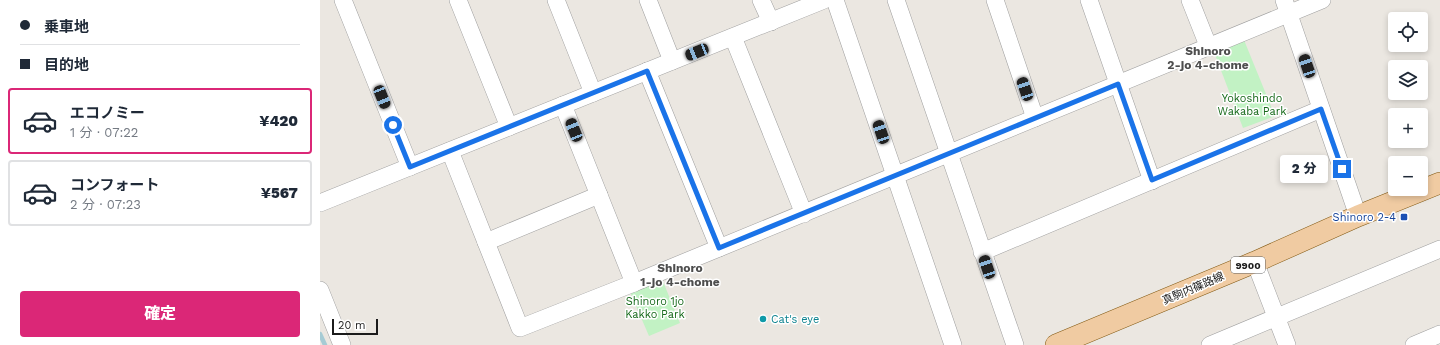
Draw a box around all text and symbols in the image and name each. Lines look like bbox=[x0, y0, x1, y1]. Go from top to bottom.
map controls bbox=[1388, 12, 1428, 196]
button: locate bbox=[1388, 12, 1428, 52]
text: 乗車地 bbox=[44, 18, 89, 36]
car bbox=[684, 42, 710, 62]
district label: Shinoro 2-jo 4-chome bbox=[1167, 44, 1249, 72]
car bbox=[1297, 53, 1317, 79]
text: 目的地 bbox=[44, 56, 89, 74]
button: layers bbox=[1388, 60, 1428, 100]
car bbox=[1015, 76, 1035, 102]
car bbox=[372, 84, 392, 110]
park label: Yokoshindo Wakaba Park bbox=[1218, 92, 1287, 118]
icon: car bbox=[22, 103, 58, 139]
text: エコノミー bbox=[70, 104, 145, 122]
button: + bbox=[1388, 108, 1428, 148]
text: ¥420 bbox=[259, 112, 298, 130]
route start bbox=[384, 116, 402, 134]
car bbox=[564, 117, 584, 143]
car bbox=[871, 119, 891, 145]
text: 1 分 · 07:22 bbox=[70, 125, 138, 140]
callout: 2 分 bbox=[1280, 155, 1328, 183]
button: − bbox=[1388, 156, 1428, 196]
route end bbox=[1333, 160, 1351, 178]
text: 2 分 bbox=[1292, 161, 1316, 176]
icon: car bbox=[22, 175, 58, 211]
text: コンフォート bbox=[70, 176, 160, 194]
text: ¥567 bbox=[261, 184, 298, 202]
text: 2 分 · 07:23 bbox=[70, 197, 141, 212]
place label: Shinoro 2-4 bbox=[1333, 211, 1396, 224]
marker: Shinoro 2-4 bbox=[1399, 212, 1409, 222]
car bbox=[977, 254, 997, 280]
road number: 9900 bbox=[1231, 257, 1265, 273]
district label: Shinoro 1-jo 4-chome bbox=[640, 261, 720, 289]
street label: 真駒内篠路線 bbox=[1160, 270, 1226, 307]
button: 確定 bbox=[20, 291, 300, 337]
park label: Shinoro 1jo Kakko Park bbox=[625, 295, 685, 321]
place label: Cat's eye bbox=[771, 313, 819, 326]
marker: Cat's eye bbox=[758, 314, 768, 324]
scale bar bbox=[332, 317, 378, 336]
text: 20 m bbox=[338, 319, 366, 332]

